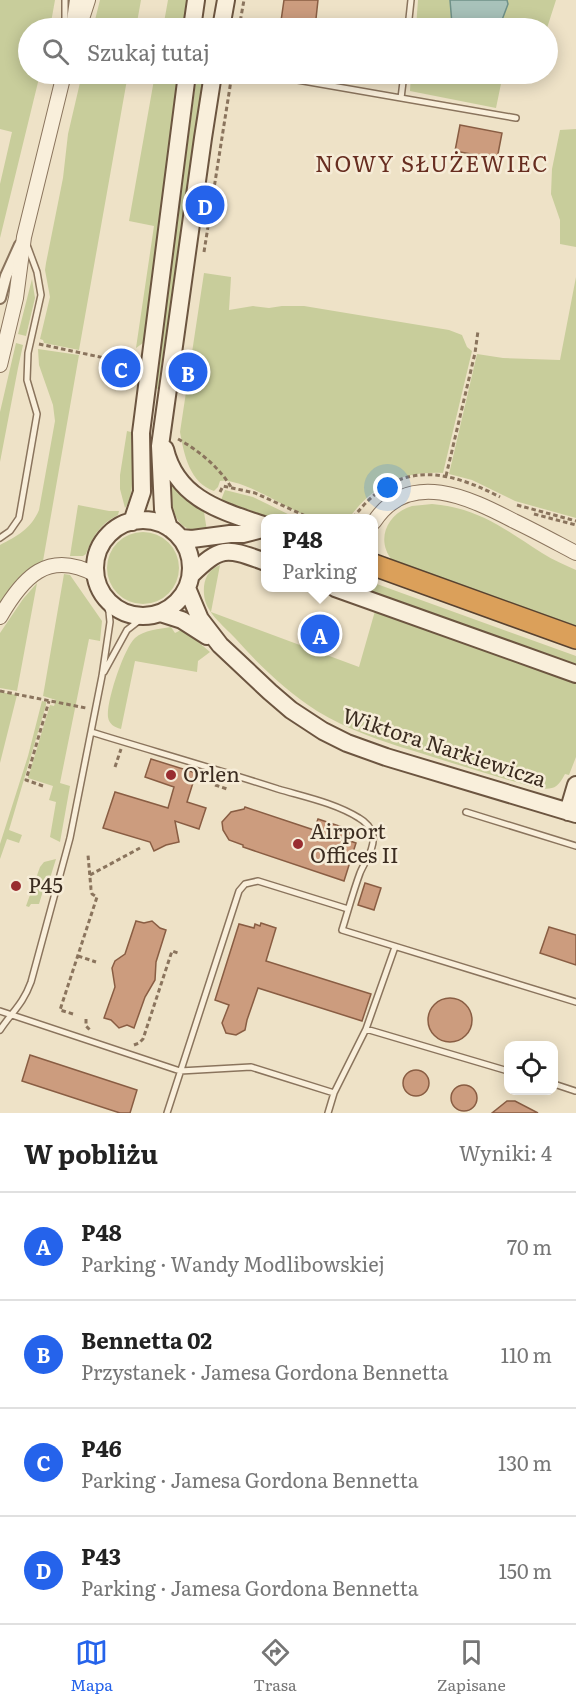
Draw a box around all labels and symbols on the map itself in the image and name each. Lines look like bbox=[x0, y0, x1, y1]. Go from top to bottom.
district label: NOWY SŁUŻEWIEC bbox=[315, 146, 549, 179]
pin: D bbox=[186, 182, 224, 228]
pin: C bbox=[102, 346, 140, 391]
pin: B bbox=[168, 350, 207, 394]
your location bbox=[373, 473, 402, 502]
pin: A bbox=[300, 612, 340, 656]
street label: Wiktora Narkiewicza bbox=[339, 698, 551, 793]
place label: Orlen bbox=[183, 757, 240, 788]
marker: Orlen bbox=[164, 768, 178, 782]
place label: Airport Offices II bbox=[310, 814, 399, 869]
marker: Airport Offices II bbox=[291, 837, 305, 851]
place label: P45 bbox=[28, 868, 63, 899]
marker: P45 bbox=[9, 879, 23, 893]

